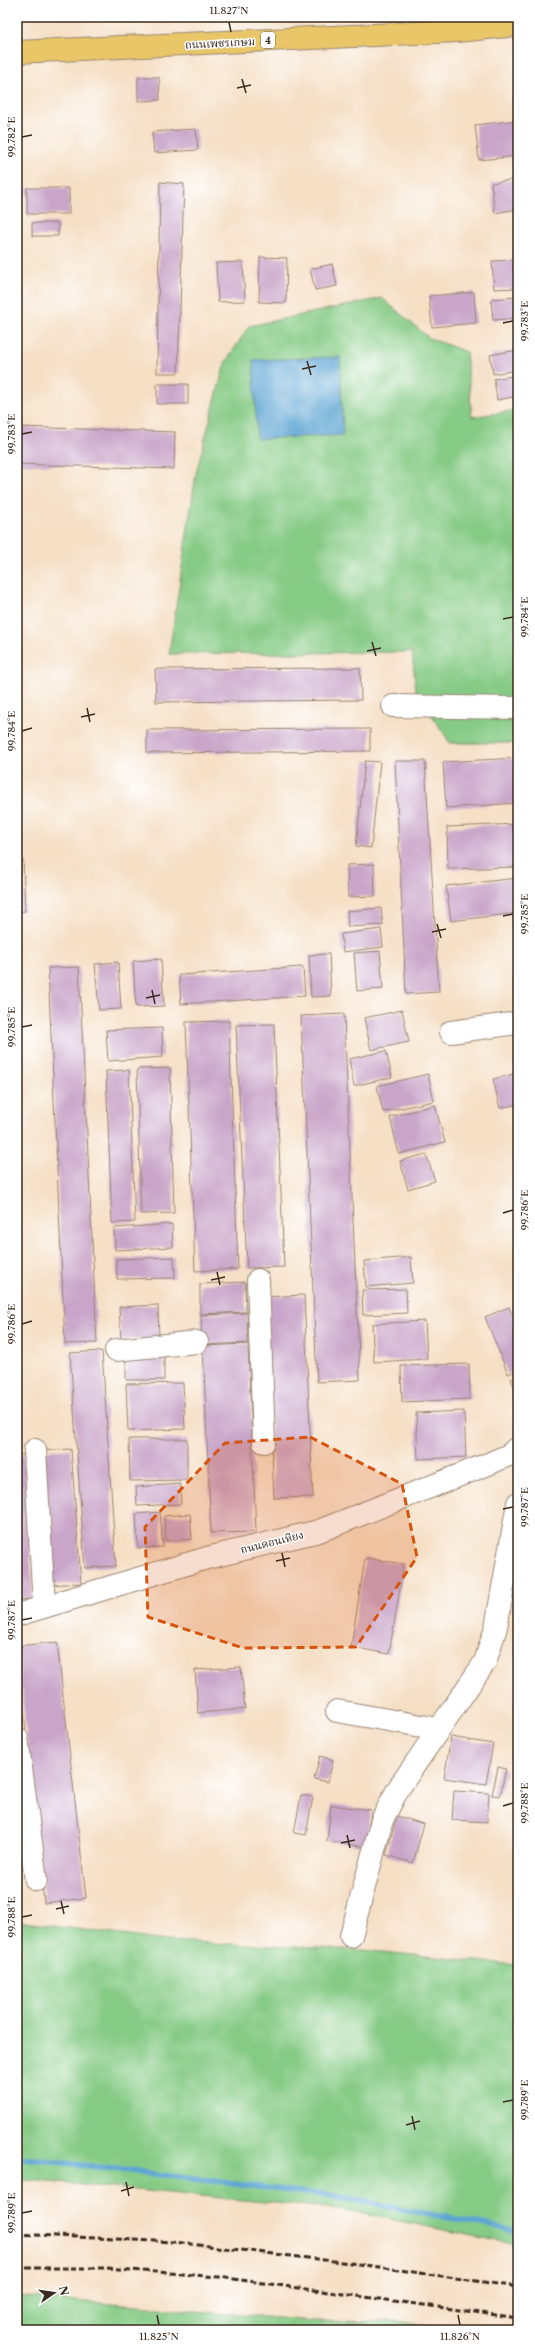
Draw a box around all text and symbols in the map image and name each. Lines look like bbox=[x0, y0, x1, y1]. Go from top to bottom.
text: 11.827°N bbox=[209, 4, 249, 17]
road number: 4 bbox=[261, 32, 275, 48]
street label: ถนนเพชรเกษม bbox=[185, 34, 255, 52]
text: 99.782°E bbox=[5, 117, 18, 157]
text: 99.783°E bbox=[518, 301, 531, 341]
text: 99.783°E bbox=[5, 414, 18, 454]
text: 99.784°E bbox=[518, 597, 531, 637]
text: 99.784°E bbox=[5, 711, 18, 751]
text: 99.785°E bbox=[518, 894, 531, 934]
text: 99.785°E bbox=[5, 1007, 18, 1047]
text: 99.786°E bbox=[518, 1190, 531, 1230]
text: 99.786°E bbox=[5, 1304, 18, 1344]
text: 99.787°E bbox=[518, 1487, 531, 1527]
street label: ถนนดอนเหียง bbox=[239, 1527, 305, 1557]
text: 99.787°E bbox=[5, 1600, 18, 1640]
text: 99.788°E bbox=[518, 1783, 531, 1823]
text: 99.788°E bbox=[5, 1897, 18, 1937]
text: 99.789°E bbox=[518, 2080, 531, 2120]
text: 99.789°E bbox=[5, 2193, 18, 2233]
north arrow bbox=[34, 2273, 74, 2313]
text: N bbox=[56, 2285, 72, 2297]
text: 11.825°N bbox=[139, 2330, 179, 2343]
text: 11.826°N bbox=[440, 2330, 480, 2343]

